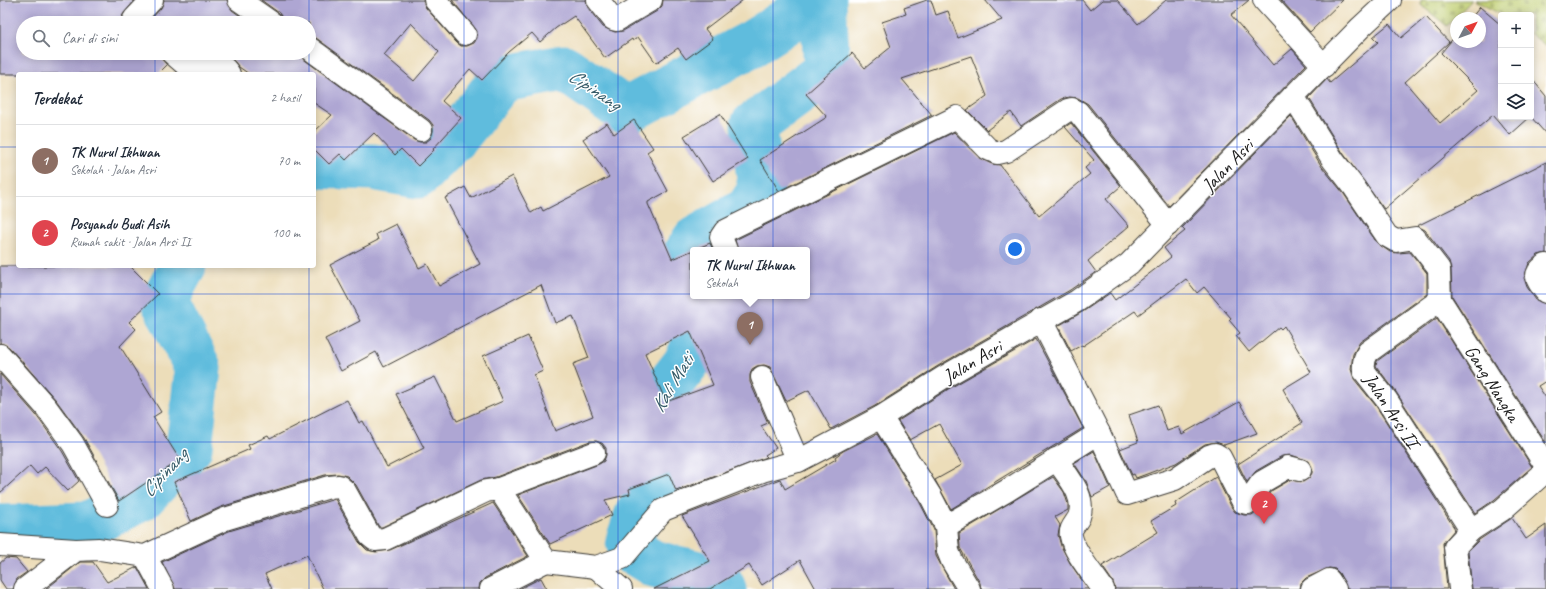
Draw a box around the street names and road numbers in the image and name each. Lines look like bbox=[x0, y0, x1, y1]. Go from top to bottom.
street label: Jalan Asri bbox=[1196, 132, 1260, 198]
street label: Jalan Asri bbox=[938, 334, 1008, 389]
street label: Gang Nangka bbox=[1459, 341, 1526, 428]
street label: Jalan Arsi II bbox=[1358, 368, 1427, 456]

